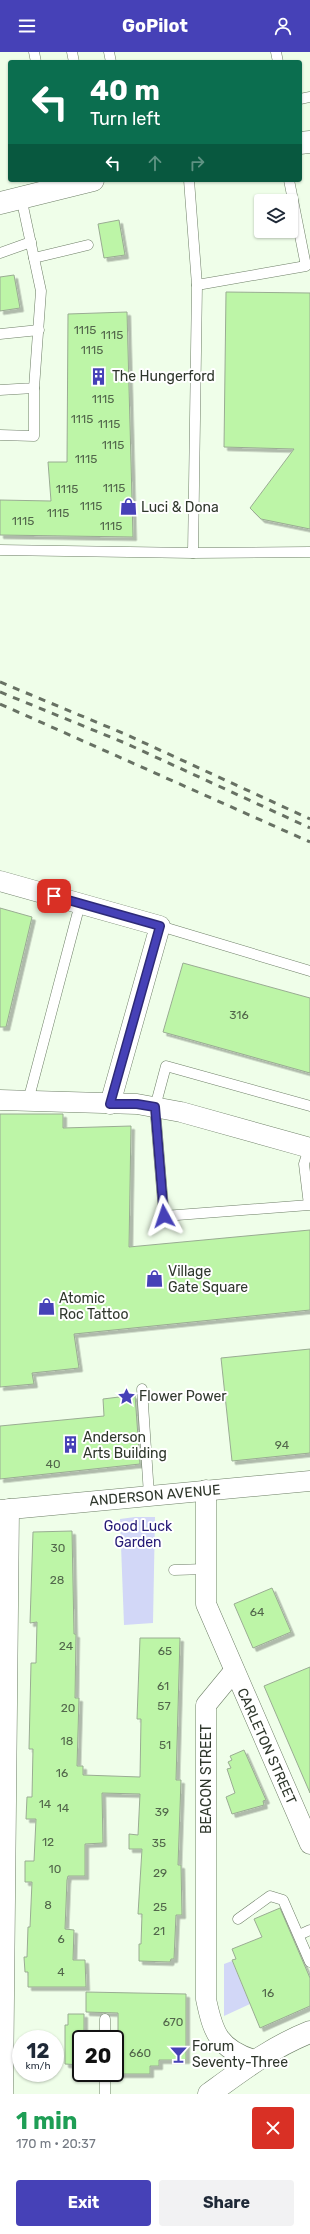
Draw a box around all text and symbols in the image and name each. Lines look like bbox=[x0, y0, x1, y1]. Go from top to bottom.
icon: menu bbox=[16, 15, 38, 37]
text: GoPilot bbox=[122, 15, 188, 37]
icon: person bbox=[272, 15, 294, 37]
text: 40 m bbox=[90, 74, 160, 107]
icon: left bbox=[24, 76, 76, 128]
text: Turn left bbox=[90, 108, 160, 130]
icon: left bbox=[102, 152, 124, 174]
icon: ahead bbox=[144, 152, 166, 174]
icon: right bbox=[186, 152, 208, 174]
map controls bbox=[254, 194, 298, 238]
button: layers bbox=[254, 194, 298, 238]
house number: 1115 bbox=[74, 323, 96, 337]
house number: 1115 bbox=[101, 328, 123, 342]
house number: 1115 bbox=[81, 343, 103, 357]
building icon: The Hungerford bbox=[89, 366, 109, 386]
place label: The Hungerford bbox=[112, 368, 215, 385]
house number: 1115 bbox=[92, 392, 114, 406]
house number: 1115 bbox=[71, 412, 93, 426]
house number: 1115 bbox=[98, 417, 120, 431]
house number: 1115 bbox=[102, 438, 124, 452]
house number: 1115 bbox=[75, 452, 97, 466]
house number: 1115 bbox=[103, 481, 125, 495]
house number: 1115 bbox=[56, 482, 78, 496]
shop icon: Luci & Dona bbox=[118, 497, 138, 517]
house number: 1115 bbox=[80, 499, 102, 513]
place label: Luci & Dona bbox=[141, 499, 219, 516]
house number: 1115 bbox=[47, 506, 69, 520]
house number: 1115 bbox=[12, 514, 34, 528]
house number: 1115 bbox=[100, 519, 122, 533]
pin bbox=[37, 879, 71, 913]
icon: arrive bbox=[43, 885, 65, 907]
house number: 316 bbox=[229, 1008, 249, 1022]
position arrow bbox=[143, 1195, 185, 1237]
place label: Village Gate Square bbox=[168, 1263, 248, 1296]
shop icon: Village Gate Square bbox=[145, 1269, 165, 1289]
place label: Atomic Roc Tattoo bbox=[59, 1290, 128, 1323]
shop icon: Atomic Roc Tattoo bbox=[36, 1296, 56, 1316]
place icon: Flower Power bbox=[116, 1386, 136, 1406]
place label: Flower Power bbox=[139, 1388, 227, 1405]
place label: Anderson Arts Building bbox=[83, 1429, 167, 1462]
building icon: Anderson Arts Building bbox=[60, 1435, 80, 1455]
house number: 94 bbox=[275, 1438, 290, 1452]
house number: 40 bbox=[45, 1457, 61, 1471]
street label: ANDERSON AVENUE bbox=[89, 1481, 221, 1510]
park label: Good Luck Garden bbox=[104, 1518, 173, 1551]
house number: 30 bbox=[51, 1541, 65, 1555]
house number: 28 bbox=[50, 1573, 64, 1587]
house number: 64 bbox=[250, 1605, 265, 1619]
house number: 24 bbox=[59, 1639, 74, 1653]
house number: 65 bbox=[158, 1644, 172, 1658]
house number: 61 bbox=[157, 1679, 169, 1693]
street label: CARLETON STREET bbox=[233, 1685, 300, 1807]
house number: 57 bbox=[157, 1699, 171, 1713]
house number: 20 bbox=[61, 1701, 75, 1715]
street label: BEACON STREET bbox=[198, 1724, 215, 1834]
house number: 18 bbox=[61, 1734, 73, 1748]
house number: 51 bbox=[159, 1738, 171, 1752]
house number: 16 bbox=[56, 1766, 68, 1780]
house number: 14 bbox=[39, 1797, 52, 1811]
house number: 14 bbox=[57, 1801, 70, 1815]
house number: 39 bbox=[155, 1805, 169, 1819]
house number: 12 bbox=[42, 1835, 54, 1849]
house number: 35 bbox=[152, 1836, 166, 1850]
house number: 10 bbox=[49, 1862, 61, 1876]
house number: 29 bbox=[153, 1866, 167, 1880]
house number: 8 bbox=[44, 1898, 52, 1912]
house number: 25 bbox=[153, 1900, 167, 1914]
house number: 21 bbox=[153, 1924, 165, 1938]
house number: 6 bbox=[57, 1932, 65, 1946]
house number: 4 bbox=[57, 1965, 65, 1979]
house number: 16 bbox=[262, 1986, 274, 2000]
house number: 670 bbox=[163, 2015, 183, 2029]
speed limit sign: 20 bbox=[72, 2030, 124, 2082]
place label: Forum Seventy-Three bbox=[192, 2038, 288, 2071]
text: 12 bbox=[27, 2039, 49, 2063]
bar icon: Forum Seventy-Three bbox=[169, 2044, 189, 2064]
house number: 660 bbox=[129, 2046, 151, 2060]
text: km/h bbox=[26, 2060, 50, 2072]
text: 1 min bbox=[16, 2107, 77, 2135]
button: close bbox=[252, 2107, 294, 2149]
text: 170 m · 20:37 bbox=[16, 2136, 96, 2151]
button: Exit bbox=[16, 2180, 151, 2226]
button: Share bbox=[159, 2180, 294, 2226]

